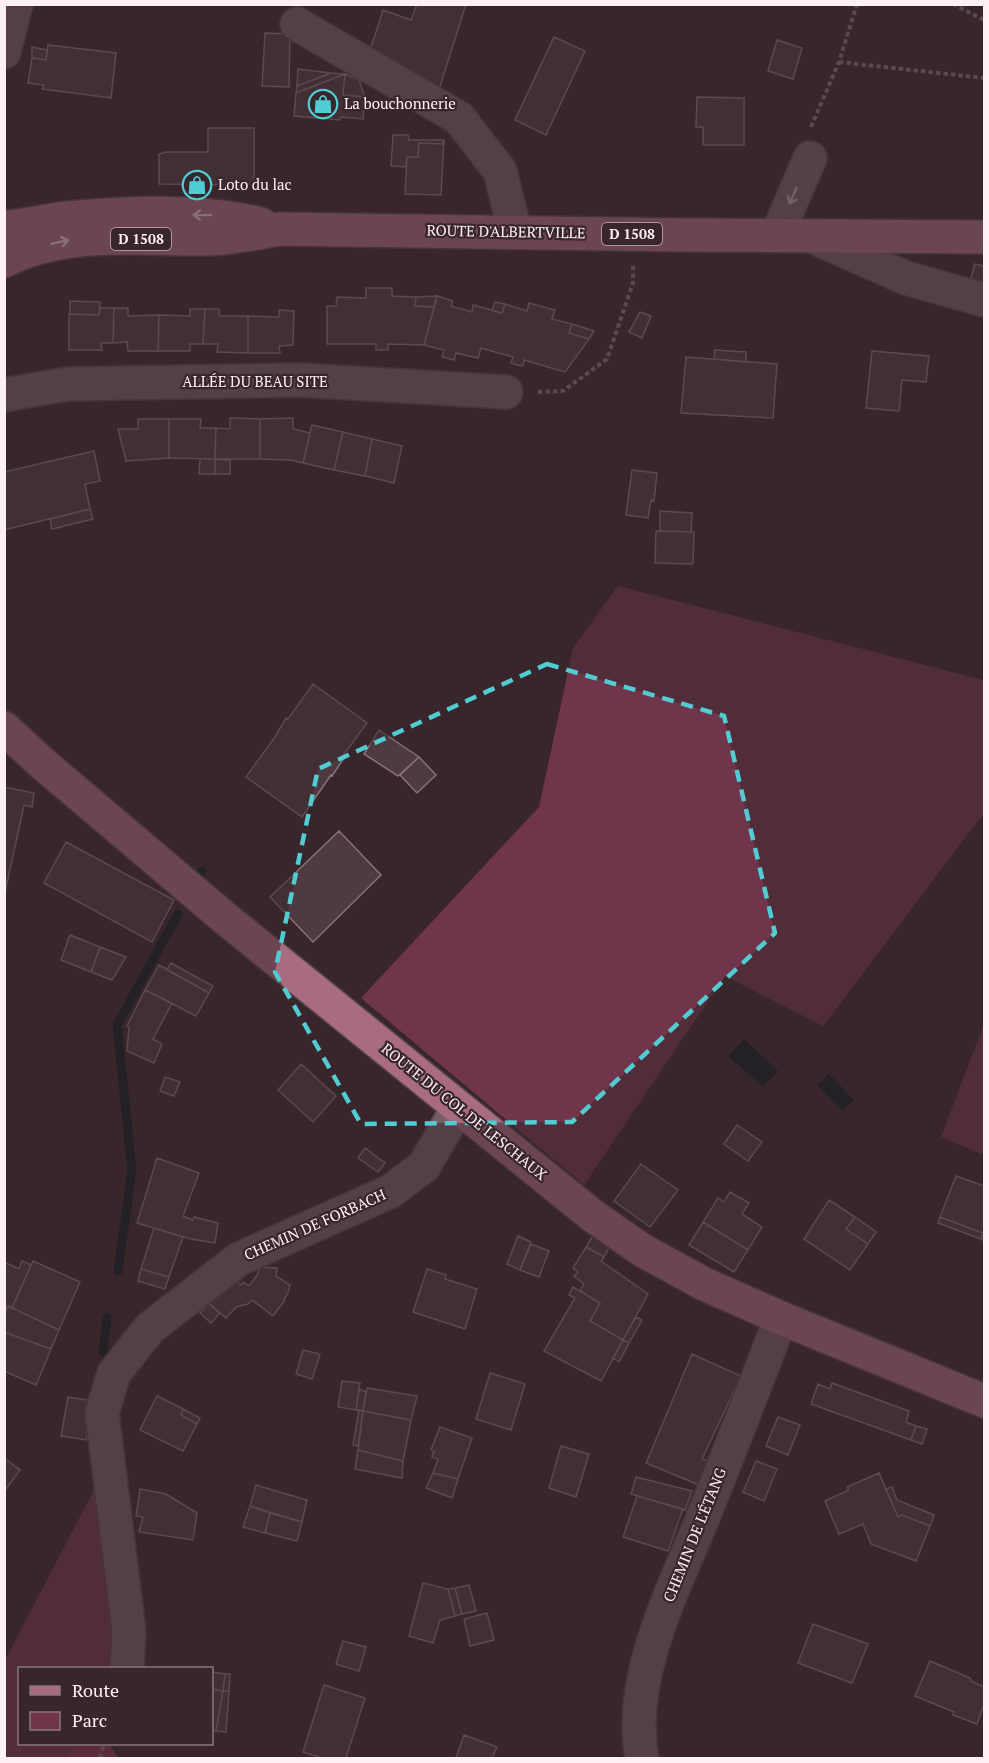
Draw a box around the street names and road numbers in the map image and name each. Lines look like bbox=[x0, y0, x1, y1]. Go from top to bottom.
street label: ROUTE D'ALBERTVILLE bbox=[426, 220, 586, 242]
road number: D 1508 bbox=[602, 223, 662, 245]
road number: D 1508 bbox=[111, 228, 171, 250]
street label: ALLÉE DU BEAU SITE bbox=[182, 371, 328, 391]
street label: ROUTE DU COL DE LESCHAUX bbox=[378, 1038, 552, 1184]
street label: CHEMIN DE FORBACH bbox=[241, 1184, 389, 1264]
street label: CHEMIN DE L'ÉTANG bbox=[658, 1464, 730, 1605]

